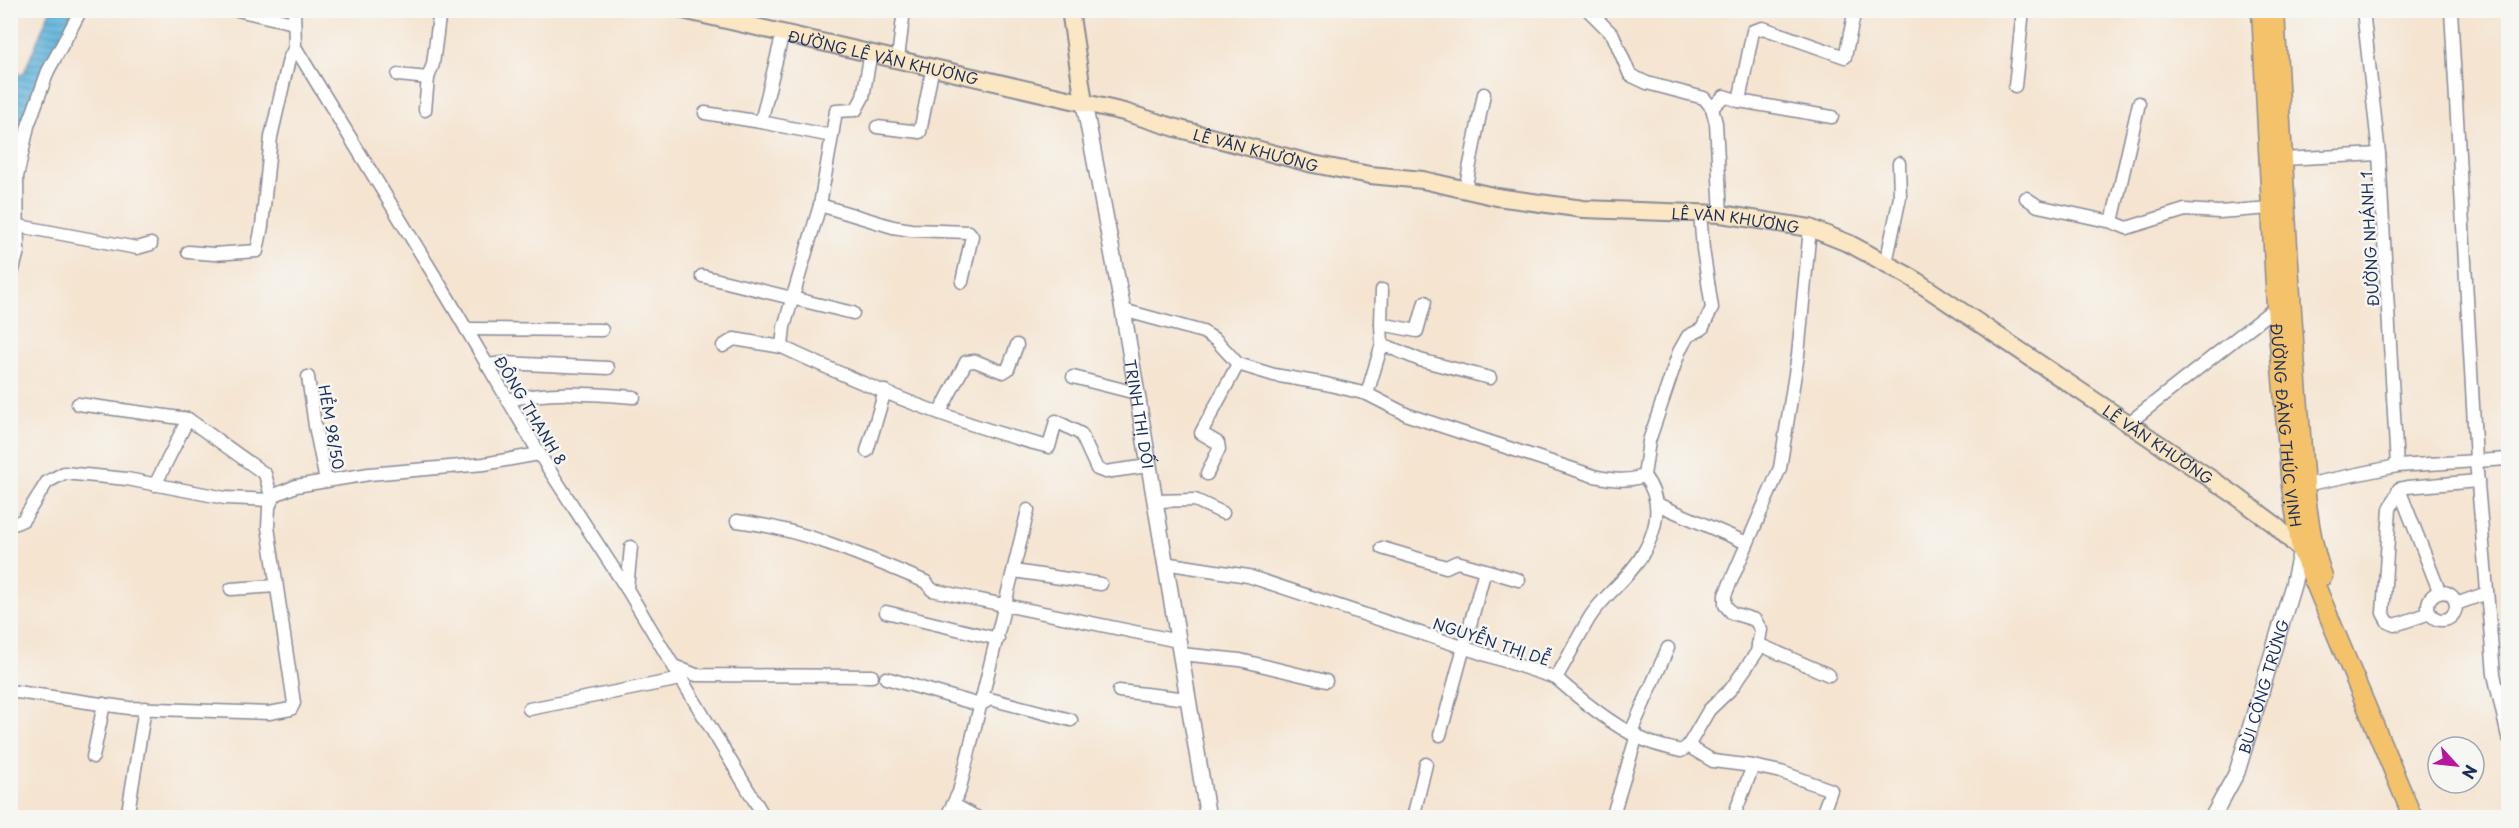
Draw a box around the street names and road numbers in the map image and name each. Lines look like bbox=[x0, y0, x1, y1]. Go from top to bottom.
street label: ĐƯỜNG LÊ VĂN KHƯƠNG bbox=[786, 23, 982, 90]
street label: LÊ VĂN KHƯƠNG bbox=[1191, 122, 1322, 177]
street label: ĐƯỜNG NHÁNH 1 bbox=[2354, 171, 2384, 307]
street label: LÊ VĂN KHƯƠNG bbox=[1671, 201, 1802, 238]
street label: ĐƯỜNG ĐẶNG THÚC VỊNH bbox=[2266, 322, 2309, 529]
street label: ĐÔNG THẠNH 8 bbox=[489, 351, 573, 469]
street label: TRỊNH THỊ DỐI bbox=[1120, 357, 1161, 470]
street label: HẺM 98/50 bbox=[313, 383, 351, 471]
street label: LÊ VĂN KHƯƠNG bbox=[2099, 398, 2219, 489]
street label: NGUYỄN THỊ DỄ bbox=[1430, 610, 1554, 671]
street label: BÙI CÔNG TRỪNG bbox=[2232, 616, 2294, 757]

